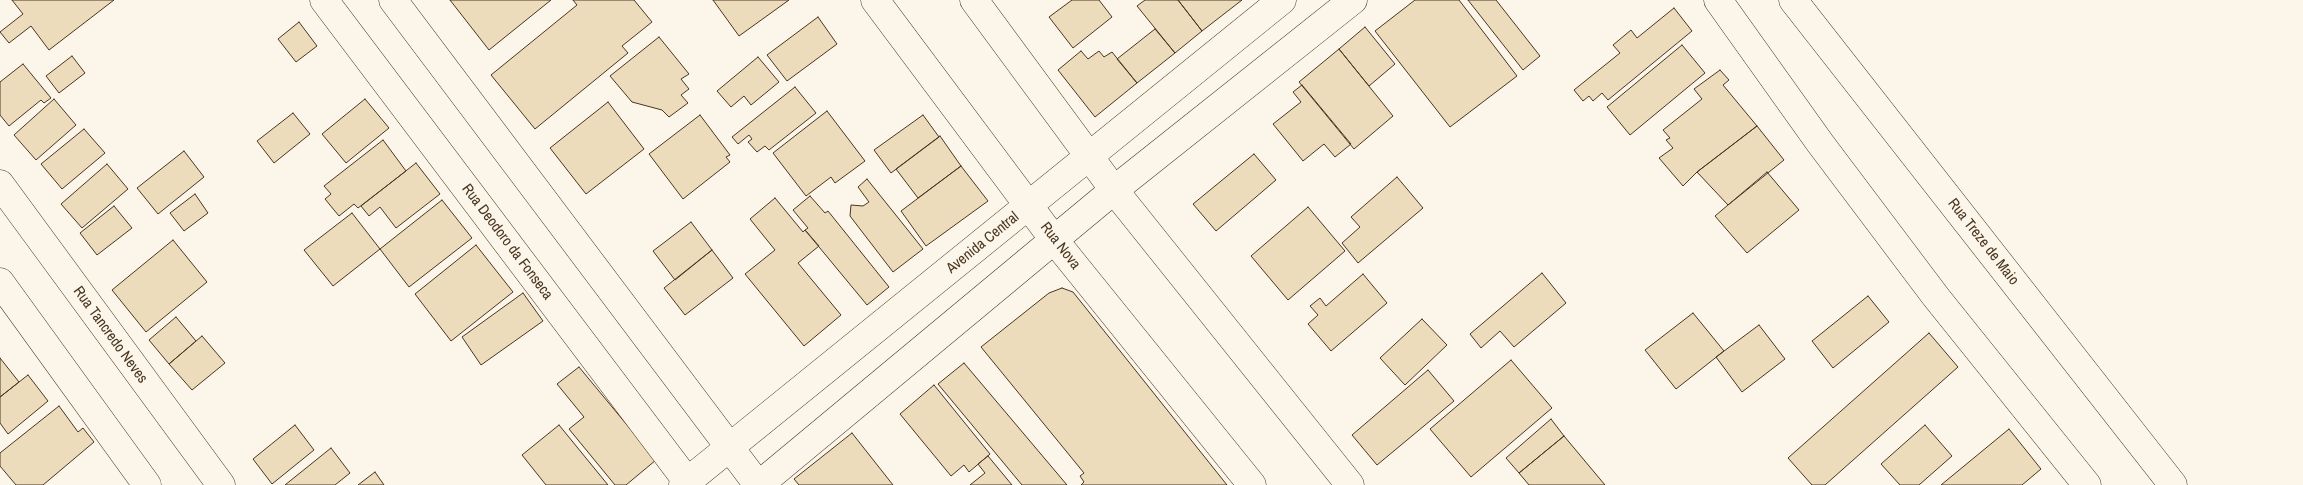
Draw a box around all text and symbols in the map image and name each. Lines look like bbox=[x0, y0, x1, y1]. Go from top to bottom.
street label: Rua Deodoro da Fonseca bbox=[458, 181, 556, 303]
street label: Rua Treze de Maio bbox=[1944, 195, 2022, 289]
street label: Avenida Central bbox=[943, 208, 1023, 278]
street label: Rua Nova bbox=[1036, 219, 1084, 273]
street label: Rua Tancredo Neves bbox=[69, 283, 151, 387]

